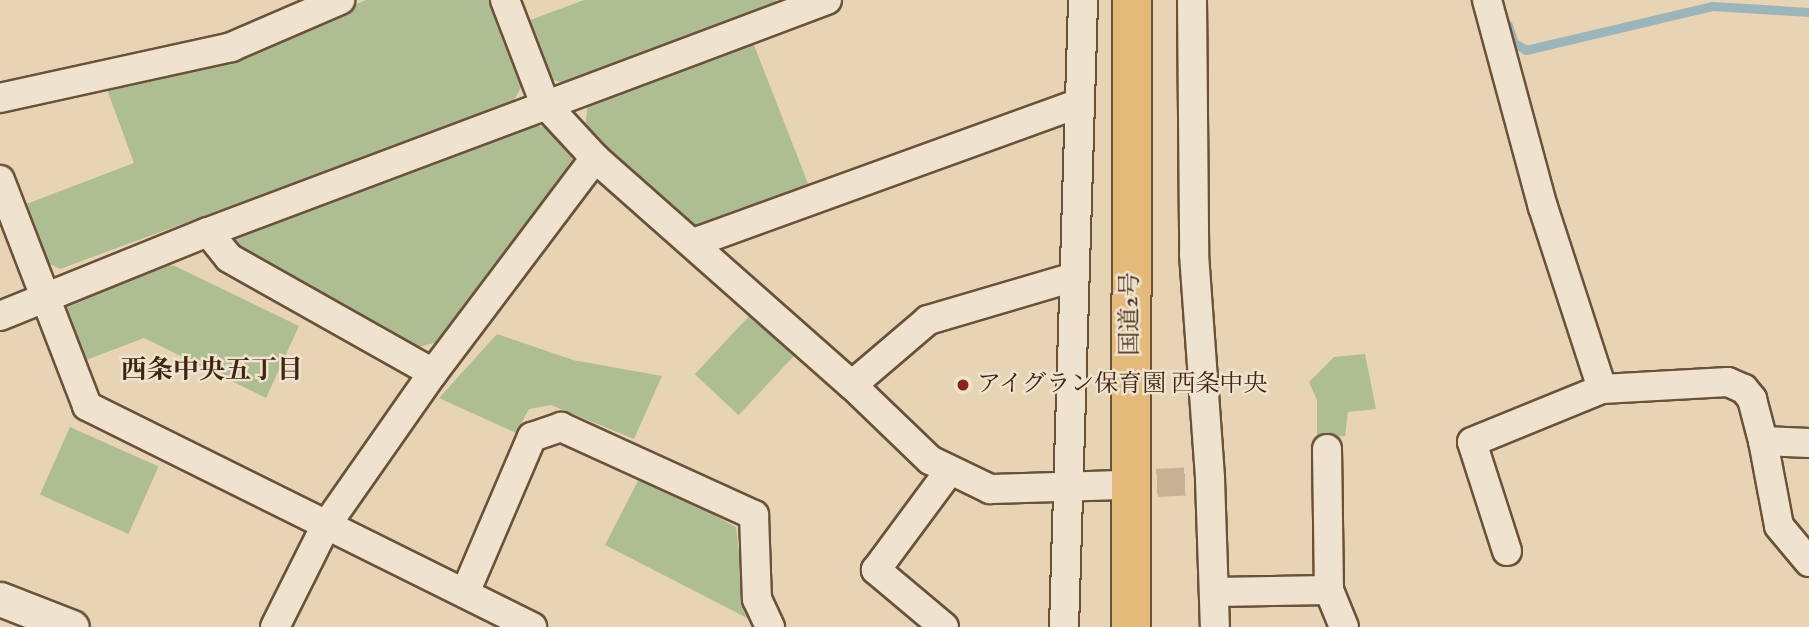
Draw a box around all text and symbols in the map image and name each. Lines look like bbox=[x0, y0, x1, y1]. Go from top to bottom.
street label: 国道2号 bbox=[1117, 272, 1145, 356]
district label: 西条中央五丁目 bbox=[121, 355, 303, 387]
place label: アイグラン保育園 西条中央 bbox=[977, 371, 1270, 399]
marker: アイグラン保育園 西条中央 bbox=[955, 377, 971, 393]

